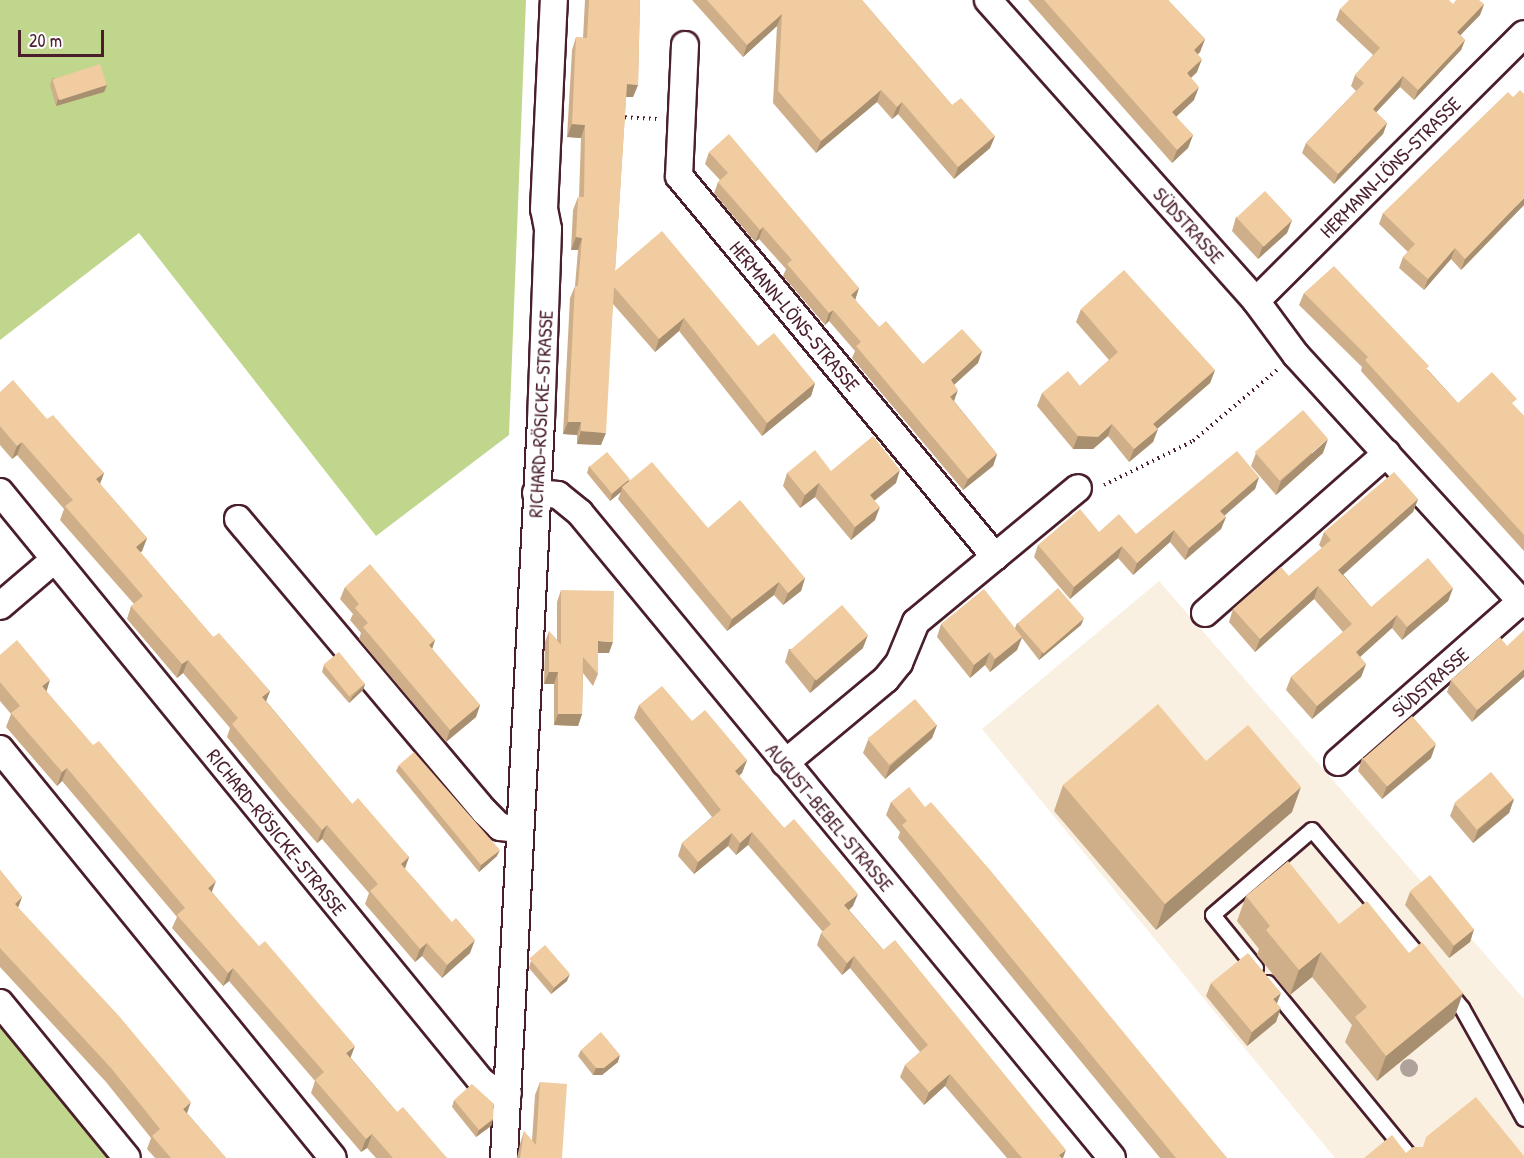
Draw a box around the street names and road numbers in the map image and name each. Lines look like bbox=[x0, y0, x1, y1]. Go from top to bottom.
street label: HERMANN-LÖNS-STRASSE bbox=[1315, 92, 1465, 242]
street label: SÜDSTRASSE bbox=[1149, 182, 1229, 268]
street label: HERMANN-LÖNS-STRASSE bbox=[725, 236, 865, 396]
street label: RICHARD-RÖSICKE-STRASSE bbox=[523, 310, 557, 518]
street label: SÜDSTRASSE bbox=[1387, 642, 1473, 722]
street label: AUGUST-BEBEL-STRASSE bbox=[761, 738, 899, 896]
street label: RICHARD-RÖSICKE-STRASSE bbox=[202, 744, 352, 920]

